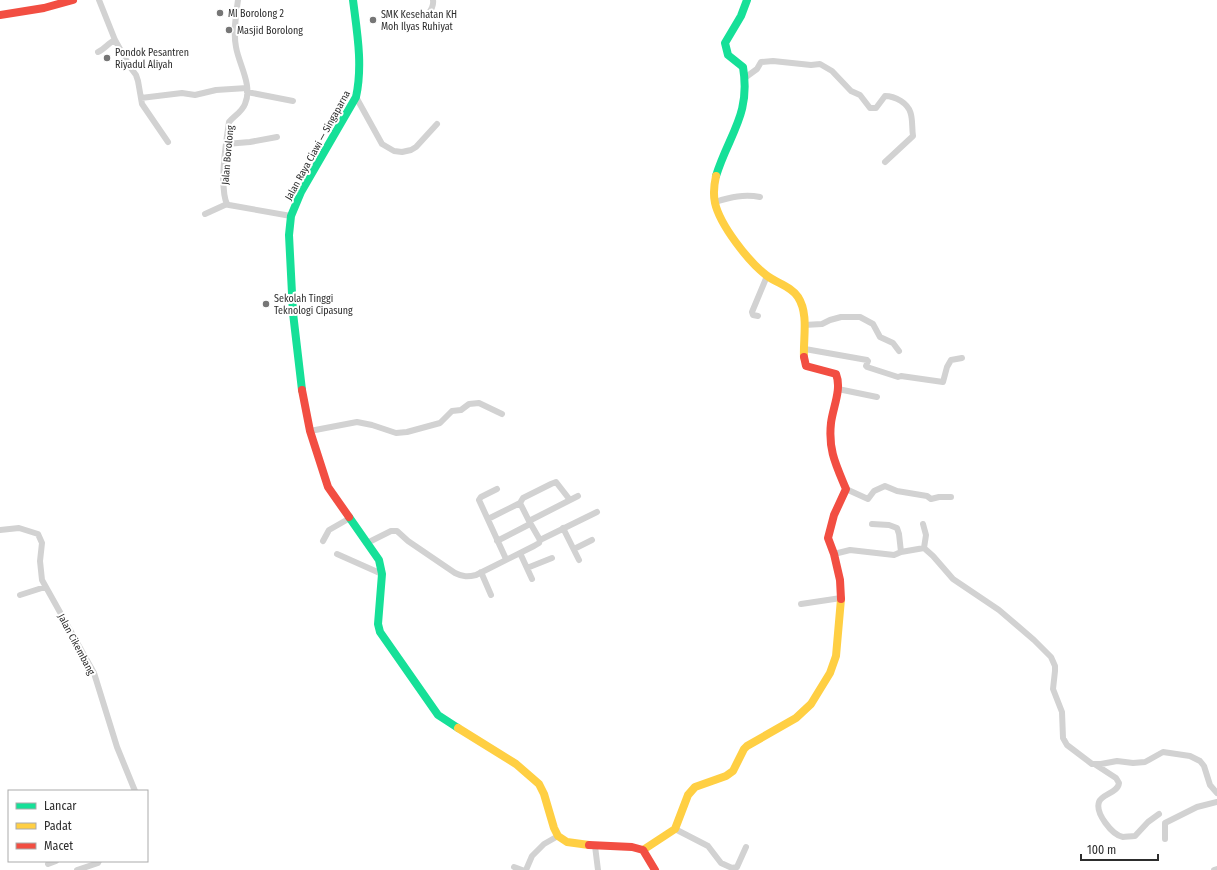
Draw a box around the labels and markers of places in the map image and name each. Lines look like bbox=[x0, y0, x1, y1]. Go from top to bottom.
marker: MI Borolong 2 bbox=[215, 8, 225, 18]
place label: MI Borolong 2 bbox=[228, 8, 284, 20]
place label: SMK Kesehatan KH Moh Ilyas Ruhiyat bbox=[381, 9, 457, 33]
marker: SMK Kesehatan KH Moh Ilyas Ruhiyat bbox=[368, 15, 378, 25]
marker: Masjid Borolong bbox=[224, 25, 234, 35]
place label: Masjid Borolong bbox=[237, 25, 303, 37]
place label: Pondok Pesantren Riyadul Aliyah bbox=[115, 47, 189, 71]
marker: Pondok Pesantren Riyadul Aliyah bbox=[102, 53, 112, 63]
place label: Sekolah Tinggi Teknologi Cipasung bbox=[274, 293, 353, 317]
marker: Sekolah Tinggi Teknologi Cipasung bbox=[261, 299, 271, 309]

